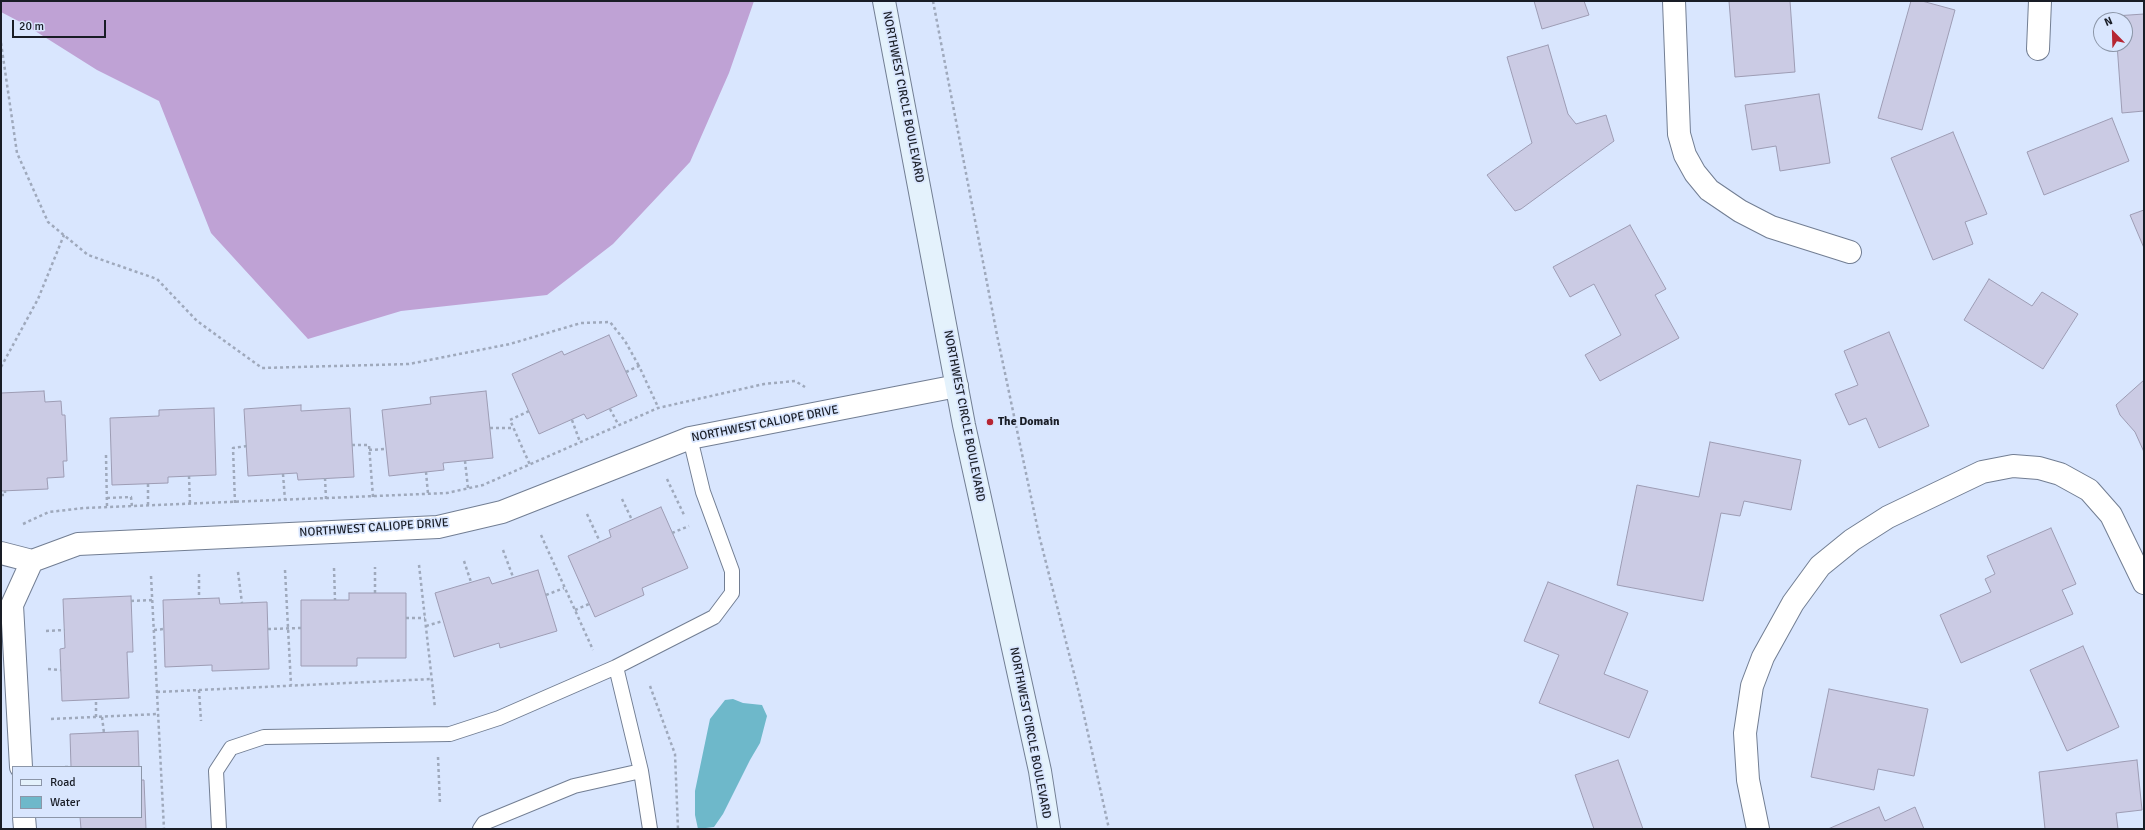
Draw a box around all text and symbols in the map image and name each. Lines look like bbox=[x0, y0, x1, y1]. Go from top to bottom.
street label: NORTHWEST CIRCLE BOULEVARD bbox=[879, 10, 927, 184]
scale bar bbox=[14, 12, 108, 38]
north arrow bbox=[2093, 12, 2133, 52]
text: N bbox=[2102, 14, 2115, 29]
text: 20 m bbox=[19, 19, 44, 34]
street label: NORTHWEST CIRCLE BOULEVARD bbox=[940, 329, 988, 503]
street label: NORTHWEST CALIOPE DRIVE bbox=[690, 403, 840, 445]
place label: The Domain bbox=[998, 415, 1060, 429]
marker: The Domain bbox=[985, 417, 995, 427]
street label: NORTHWEST CALIOPE DRIVE bbox=[299, 516, 449, 540]
street label: NORTHWEST CIRCLE BOULEVARD bbox=[1006, 646, 1054, 820]
legend bbox=[12, 766, 142, 818]
text: Road bbox=[50, 775, 76, 790]
text: Water bbox=[50, 795, 80, 810]

